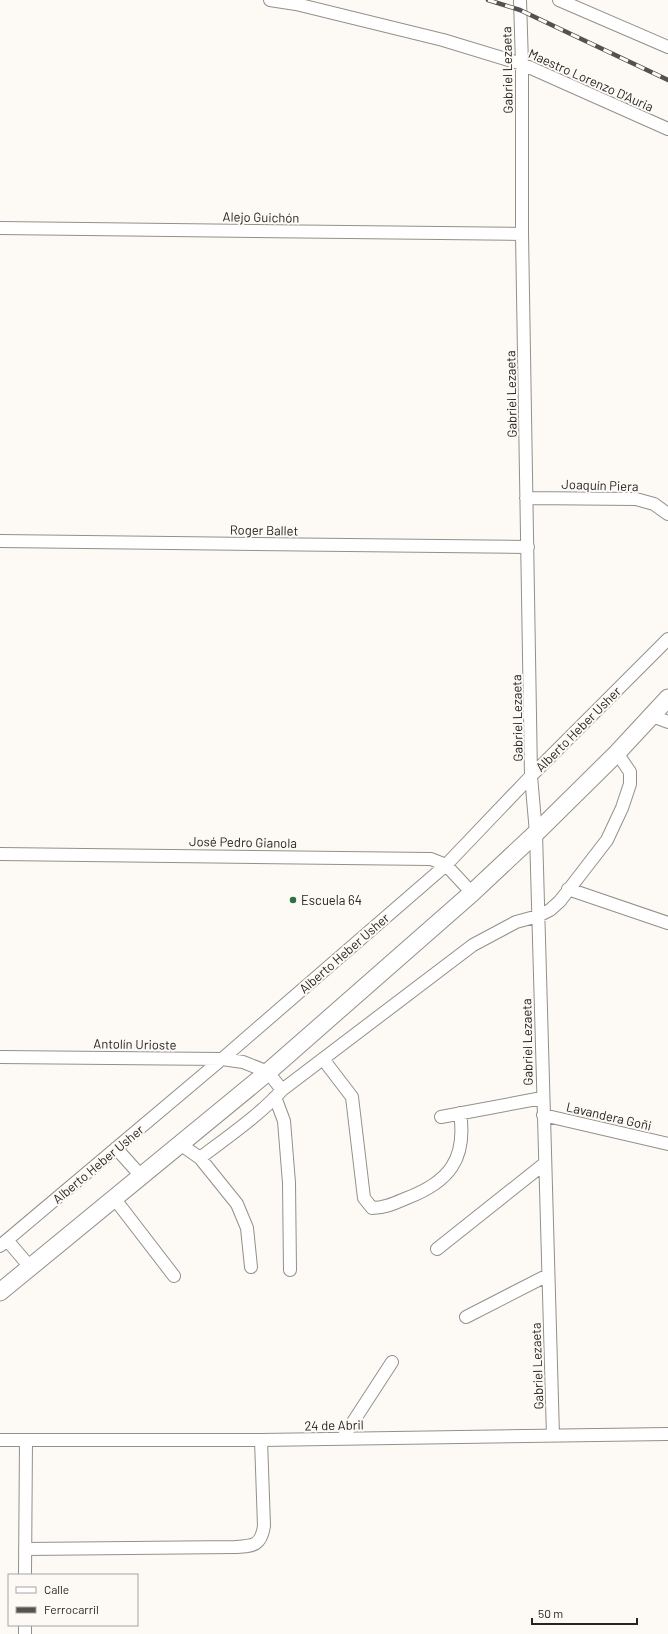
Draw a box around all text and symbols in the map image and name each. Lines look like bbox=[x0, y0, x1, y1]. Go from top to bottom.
street label: Gabriel Lezaeta bbox=[498, 26, 516, 114]
street label: Maestro Lorenzo D'Auria bbox=[526, 45, 656, 115]
street label: Alejo Guichón bbox=[223, 208, 299, 226]
street label: Gabriel Lezaeta bbox=[502, 350, 520, 438]
street label: Joaquín Piera bbox=[561, 476, 639, 494]
street label: Roger Ballet bbox=[230, 521, 298, 539]
street label: Gabriel Lezaeta bbox=[508, 674, 526, 762]
street label: Alberto Heber Usher bbox=[532, 683, 624, 775]
street label: José Pedro Gianola bbox=[189, 833, 297, 851]
place label: Escuela 64 bbox=[301, 892, 362, 908]
marker: Escuela 64 bbox=[288, 895, 298, 905]
street label: Alberto Heber Usher bbox=[296, 909, 392, 996]
street label: Gabriel Lezaeta bbox=[518, 998, 536, 1086]
street label: Antolín Urioste bbox=[93, 1035, 177, 1053]
street label: Lavandera Goñi bbox=[565, 1098, 653, 1134]
street label: Alberto Heber Usher bbox=[49, 1121, 147, 1207]
street label: Gabriel Lezaeta bbox=[527, 1322, 547, 1410]
street label: 24 de Abril bbox=[304, 1416, 364, 1434]
legend bbox=[8, 1574, 138, 1626]
text: Calle bbox=[44, 1582, 69, 1596]
scale bar bbox=[532, 1600, 637, 1626]
text: Ferrocarril bbox=[44, 1602, 99, 1616]
text: 50 m bbox=[538, 1606, 563, 1620]

